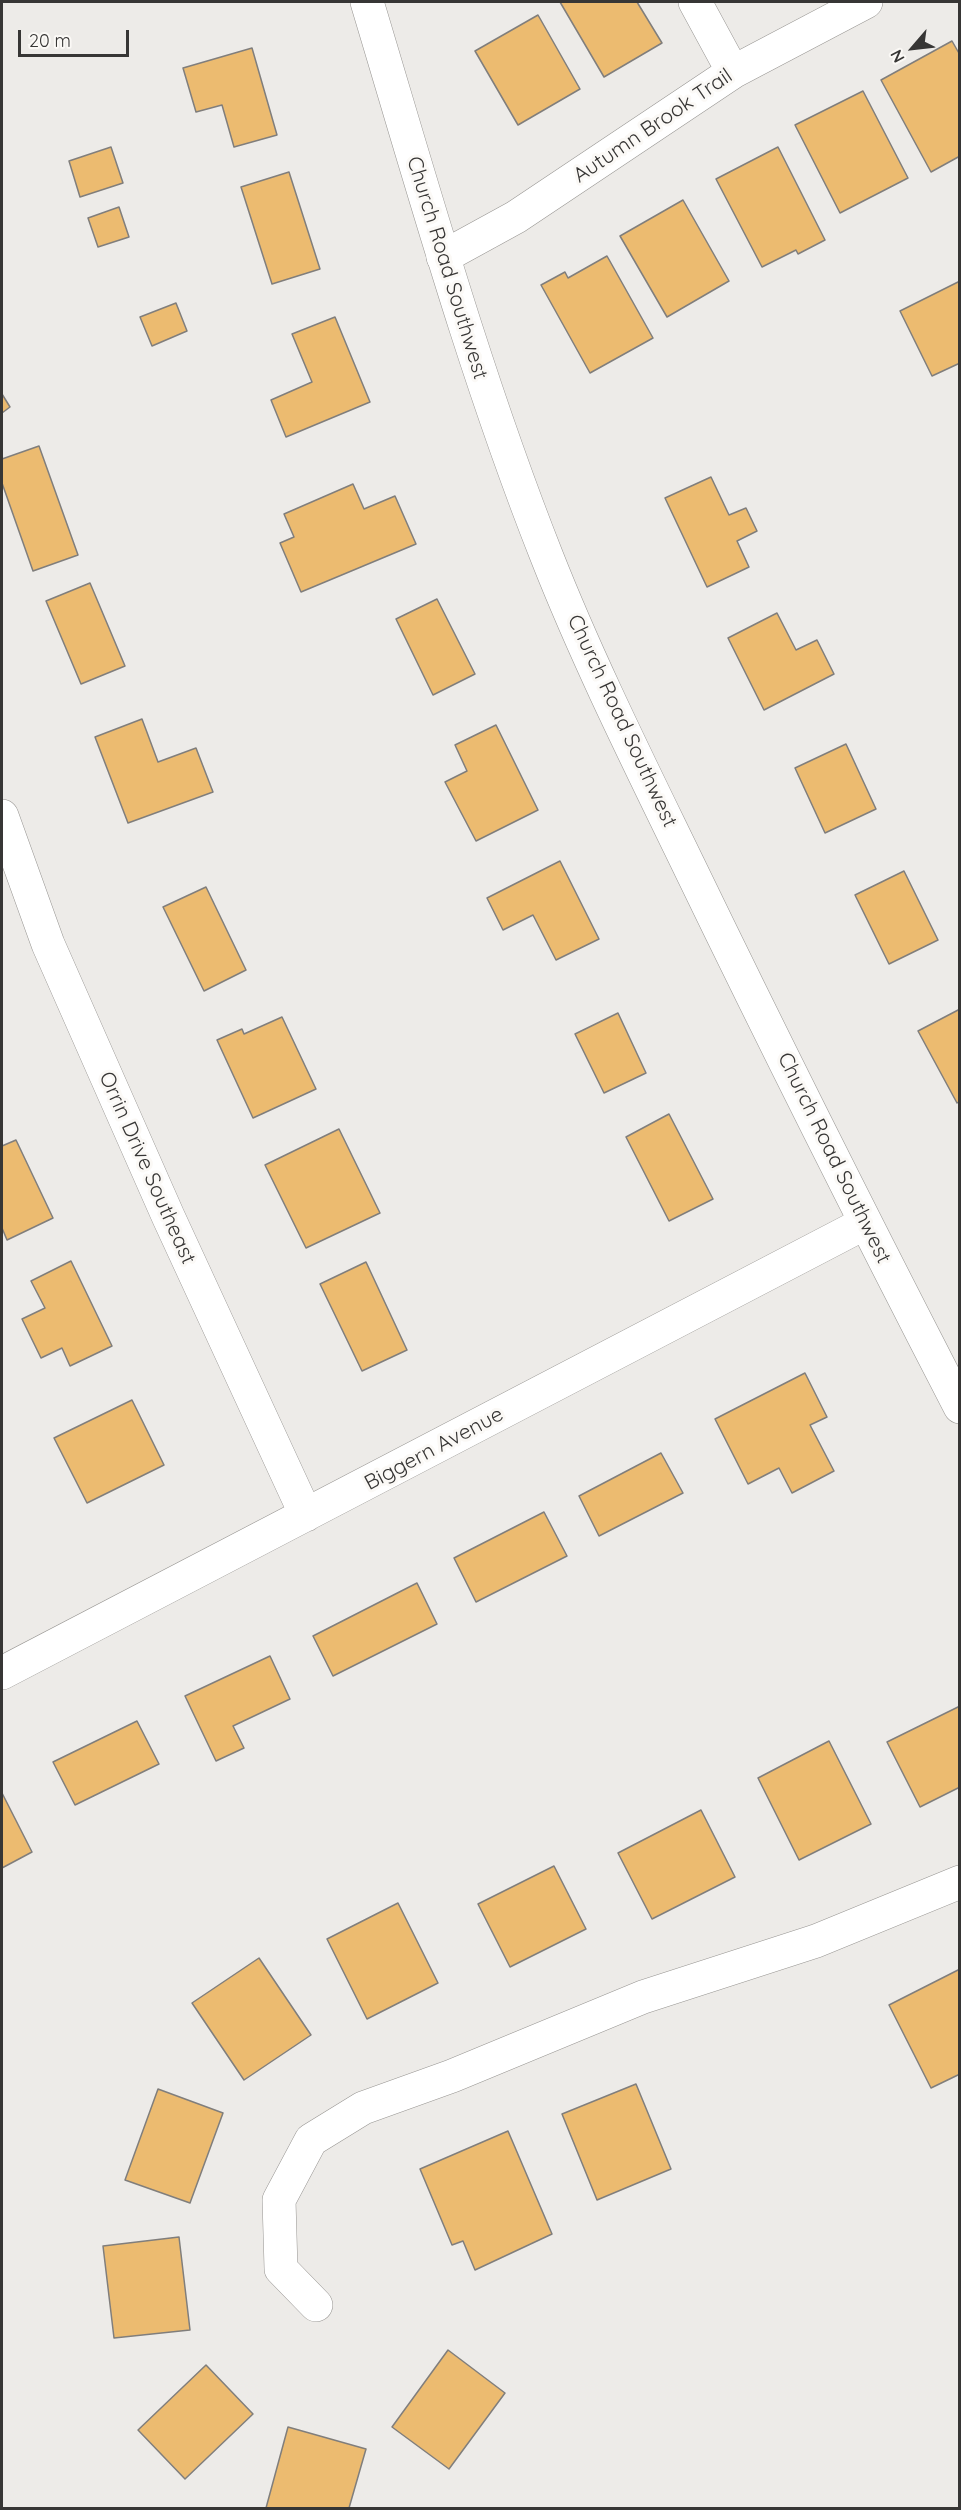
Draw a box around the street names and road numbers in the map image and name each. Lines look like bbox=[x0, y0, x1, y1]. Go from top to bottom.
street label: Autumn Brook Trail bbox=[569, 63, 737, 189]
street label: Church Road Southwest bbox=[401, 154, 493, 382]
street label: Church Road Southwest bbox=[562, 611, 682, 831]
street label: Church Road Southwest bbox=[772, 1048, 896, 1268]
street label: Orrin Drive Southeast bbox=[93, 1068, 201, 1268]
street label: Biggern Avenue bbox=[360, 1402, 508, 1496]

